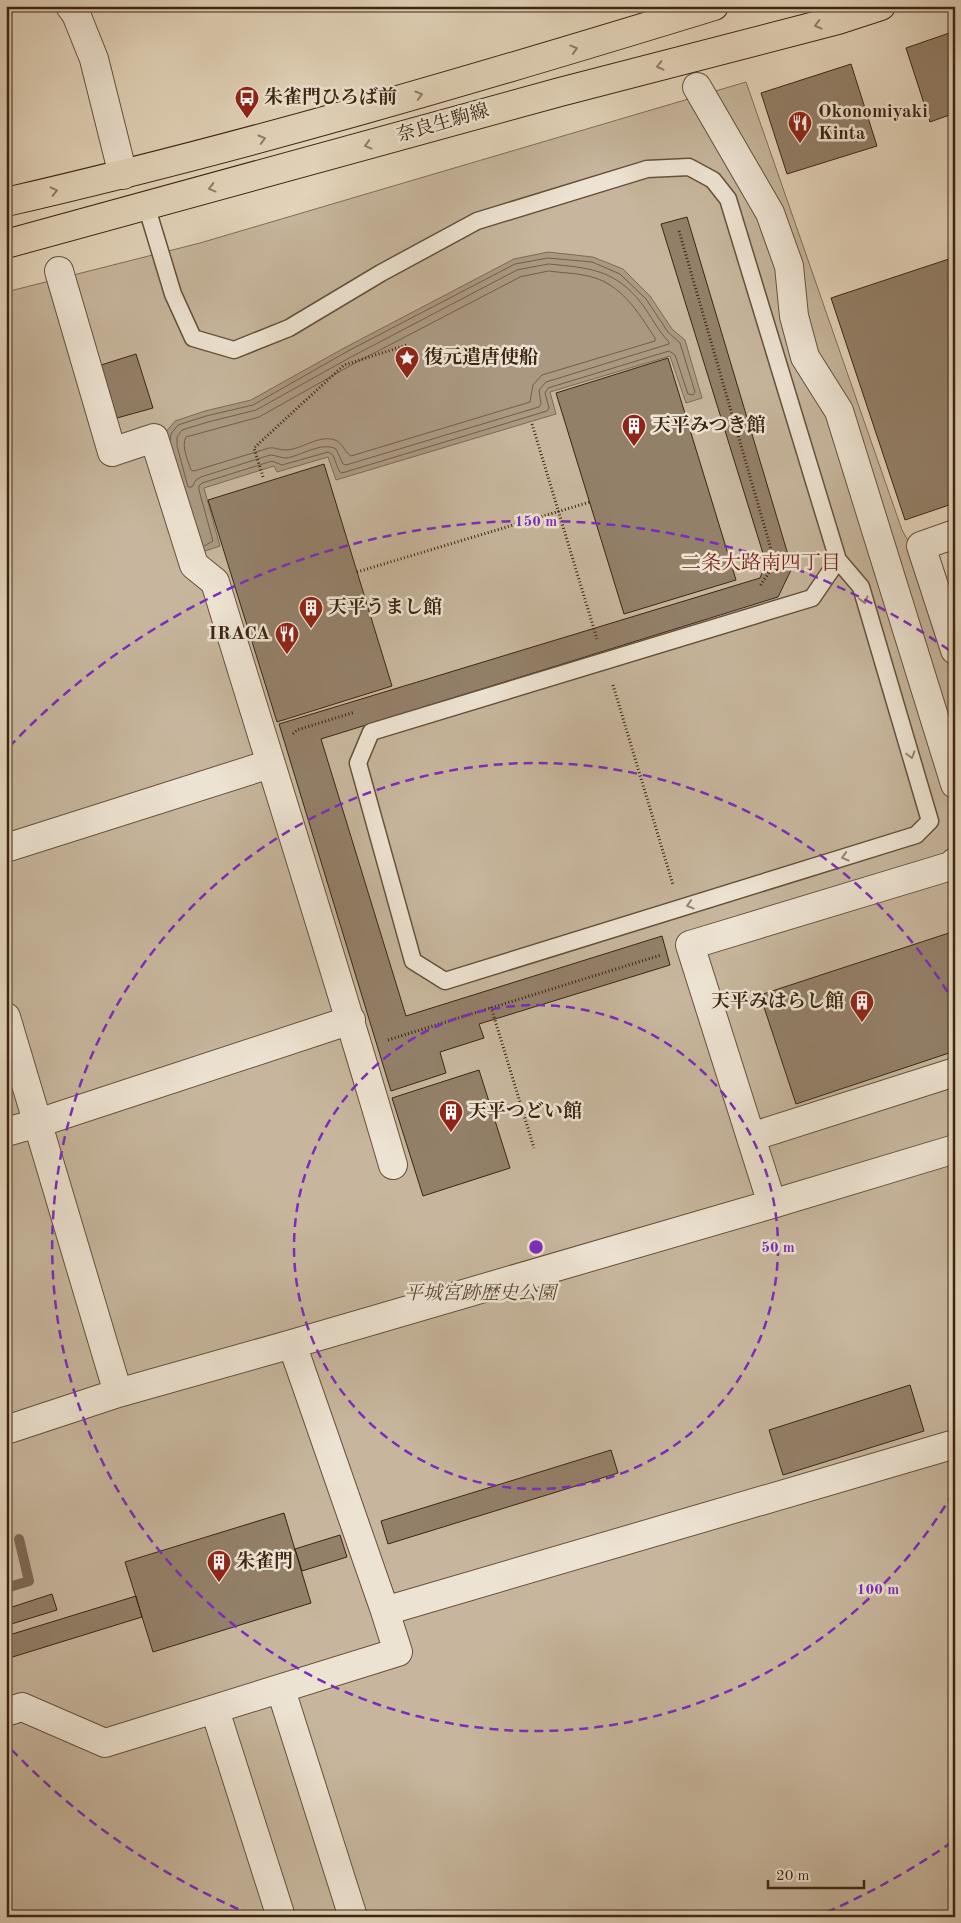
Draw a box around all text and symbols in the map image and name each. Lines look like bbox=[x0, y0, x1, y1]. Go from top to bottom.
one-way arrow bbox=[814, 20, 822, 30]
one-way arrow bbox=[570, 44, 578, 54]
one-way arrow bbox=[656, 60, 665, 71]
bus stop icon: 朱雀門ひろば前 bbox=[234, 85, 260, 119]
place label: 朱雀門ひろば前 bbox=[264, 86, 397, 108]
one-way arrow bbox=[414, 90, 422, 100]
street label: 奈良生駒線 bbox=[394, 99, 491, 146]
place label: Okonomiyaki Kinta bbox=[818, 103, 928, 144]
restaurant icon: Okonomiyaki Kinta bbox=[787, 110, 813, 144]
one-way arrow bbox=[258, 134, 266, 144]
one-way arrow bbox=[365, 140, 373, 150]
one-way arrow bbox=[208, 182, 216, 192]
one-way arrow bbox=[49, 186, 58, 197]
place icon: 復元遣唐使船 bbox=[394, 345, 420, 379]
place label: 復元遣唐使船 bbox=[424, 346, 538, 368]
building icon: 天平みつき館 bbox=[621, 413, 647, 447]
place label: 天平みつき館 bbox=[652, 414, 766, 436]
text: 150 m bbox=[515, 515, 557, 530]
district label: 二条大路南四丁目 bbox=[681, 552, 841, 574]
building icon: 天平うまし館 bbox=[298, 595, 324, 629]
one-way arrow bbox=[859, 595, 869, 603]
place label: 天平うまし館 bbox=[328, 596, 442, 618]
restaurant icon: IRACA bbox=[274, 621, 300, 655]
place label: IRACA bbox=[209, 625, 270, 644]
one-way arrow bbox=[905, 751, 915, 759]
one-way arrow bbox=[841, 851, 850, 861]
one-way arrow bbox=[686, 900, 694, 910]
building icon: 天平みはらし館 bbox=[849, 989, 875, 1023]
place label: 天平みはらし館 bbox=[711, 990, 844, 1012]
building icon: 天平つどい館 bbox=[438, 1099, 464, 1133]
place label: 天平つどい館 bbox=[468, 1100, 582, 1122]
centre of rings bbox=[527, 1238, 545, 1256]
text: 50 m bbox=[761, 1241, 795, 1256]
park label: 平城宮跡歴史公園 bbox=[404, 1283, 559, 1304]
building icon: 朱雀門 bbox=[206, 1549, 232, 1583]
place label: 朱雀門 bbox=[236, 1550, 293, 1572]
text: 100 m bbox=[857, 1583, 899, 1598]
scale bar bbox=[768, 1858, 865, 1890]
text: 20 m bbox=[776, 1869, 810, 1884]

